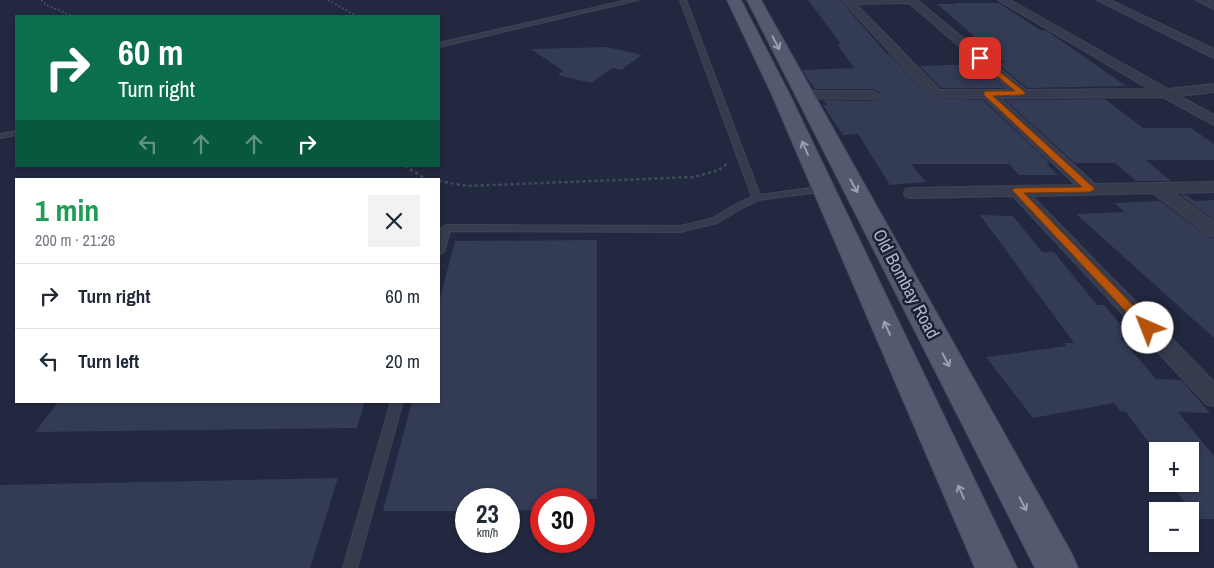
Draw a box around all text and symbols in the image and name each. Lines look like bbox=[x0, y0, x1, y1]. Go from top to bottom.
text: 60 m bbox=[118, 29, 183, 76]
icon: right bbox=[35, 35, 100, 100]
one-way arrow bbox=[772, 35, 781, 50]
pin bbox=[959, 37, 1001, 79]
icon: arrive bbox=[966, 44, 994, 72]
text: Turn right bbox=[118, 74, 195, 104]
icon: left bbox=[134, 130, 162, 158]
icon: ahead bbox=[187, 130, 215, 158]
icon: ahead bbox=[240, 130, 268, 158]
icon: right bbox=[293, 130, 321, 158]
one-way arrow bbox=[800, 141, 810, 156]
one-way arrow bbox=[849, 178, 859, 193]
text: 1 min bbox=[35, 190, 99, 230]
button: close bbox=[368, 195, 420, 247]
street label: Old Bombay Road bbox=[867, 225, 946, 343]
text: 200 m · 21:26 bbox=[35, 229, 115, 251]
icon: right bbox=[35, 282, 63, 310]
text: Turn right bbox=[78, 283, 150, 309]
text: 60 m bbox=[385, 283, 420, 309]
position arrow bbox=[1121, 301, 1173, 353]
one-way arrow bbox=[881, 321, 891, 336]
icon: left bbox=[35, 347, 63, 375]
text: Turn left bbox=[78, 348, 139, 374]
text: 20 m bbox=[385, 348, 420, 374]
one-way arrow bbox=[941, 353, 951, 368]
map controls bbox=[1149, 442, 1199, 552]
button: + bbox=[1149, 442, 1199, 492]
one-way arrow bbox=[956, 485, 965, 500]
speed limit sign: 30 bbox=[530, 488, 595, 553]
one-way arrow bbox=[1019, 496, 1028, 511]
text: 23 bbox=[476, 497, 499, 531]
button: − bbox=[1149, 502, 1199, 552]
text: km/h bbox=[477, 525, 498, 541]

